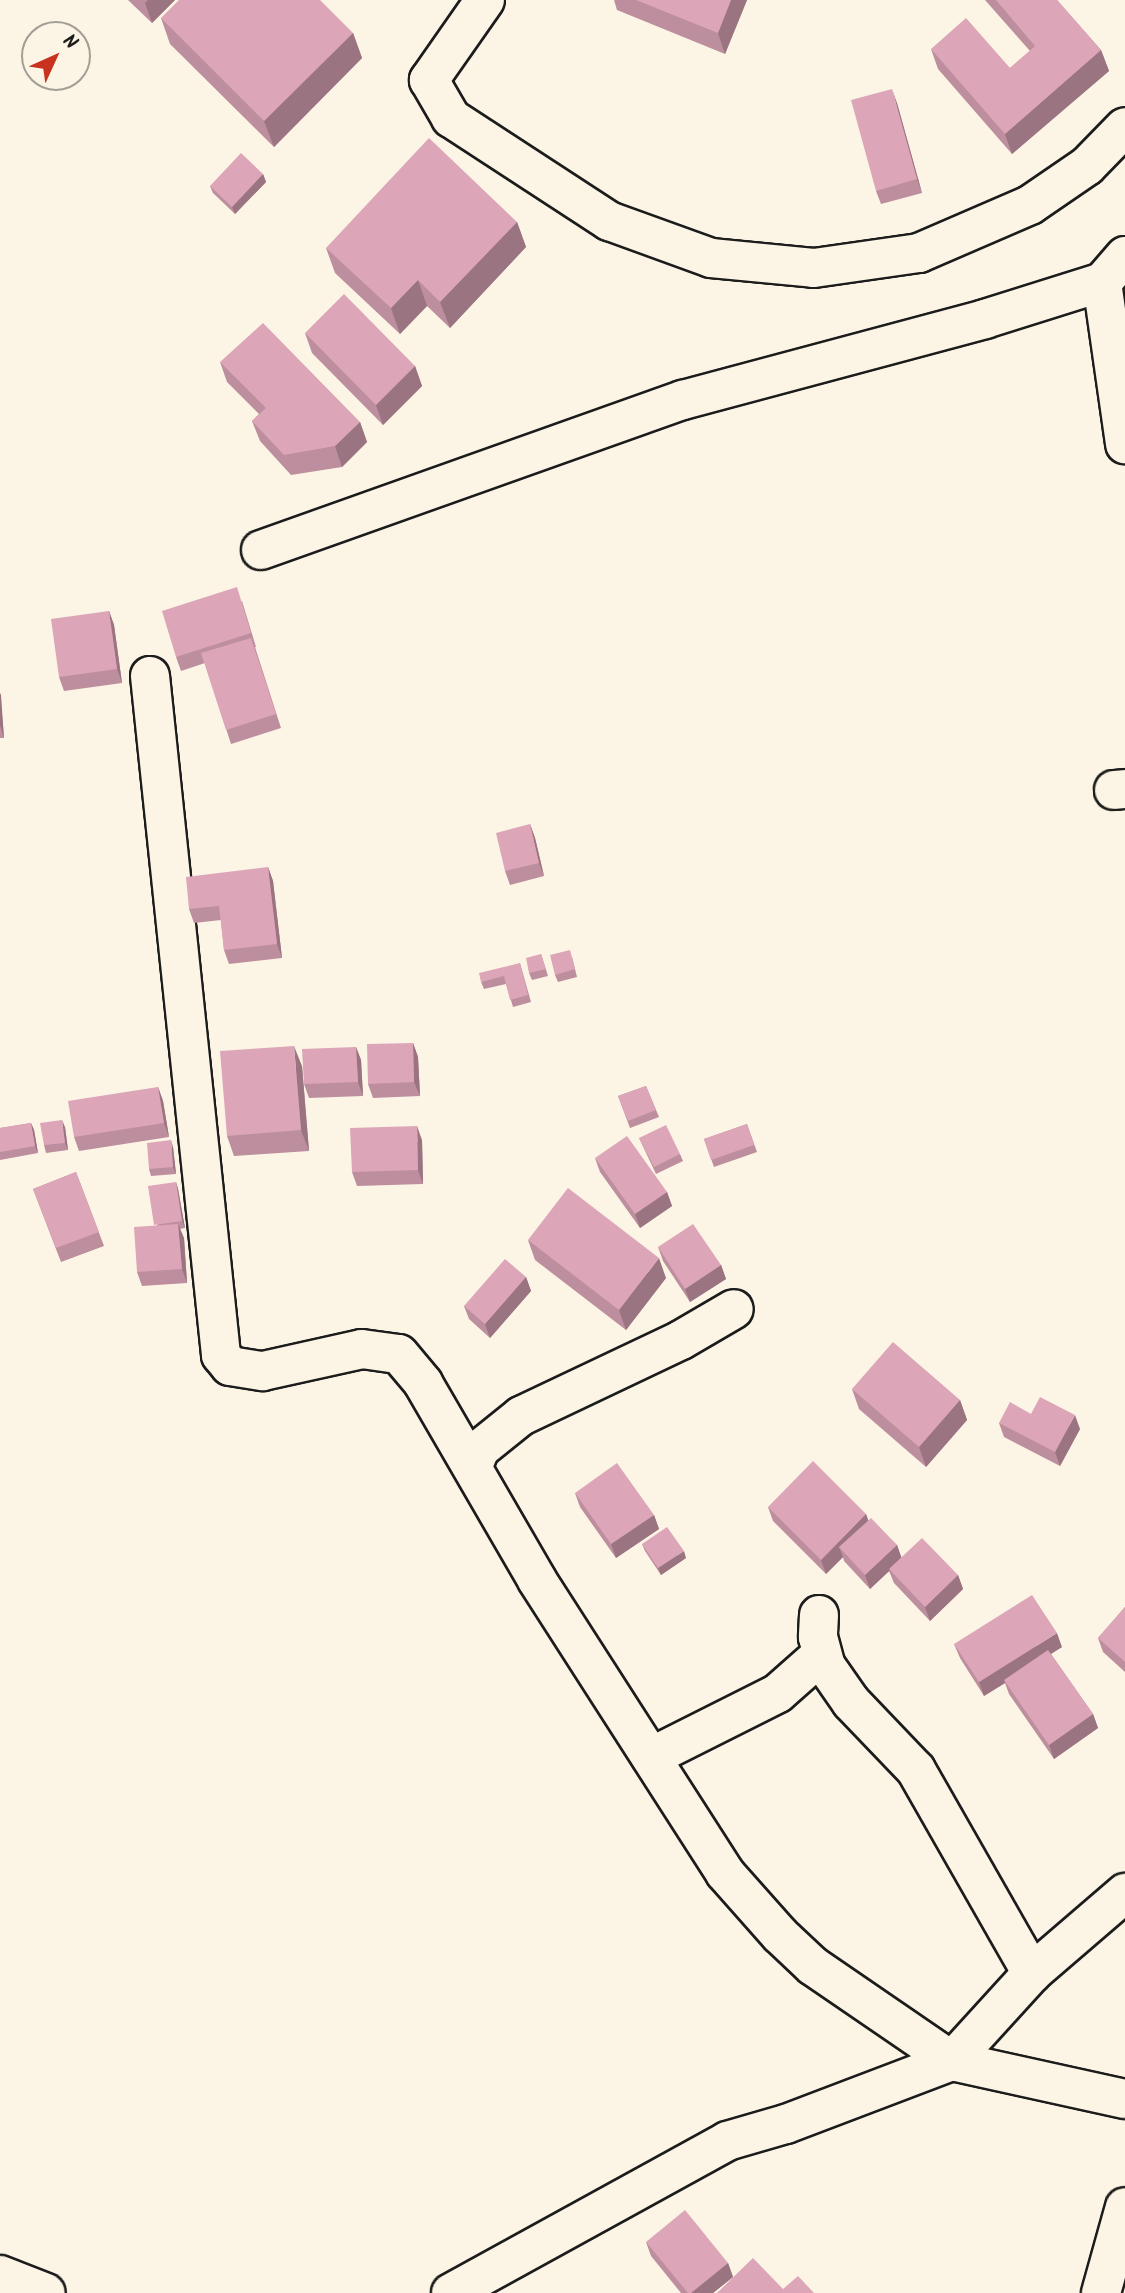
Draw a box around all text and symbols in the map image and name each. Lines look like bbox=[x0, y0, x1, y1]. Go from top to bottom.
north arrow bbox=[21, 21, 91, 91]
text: N bbox=[55, 28, 84, 57]

